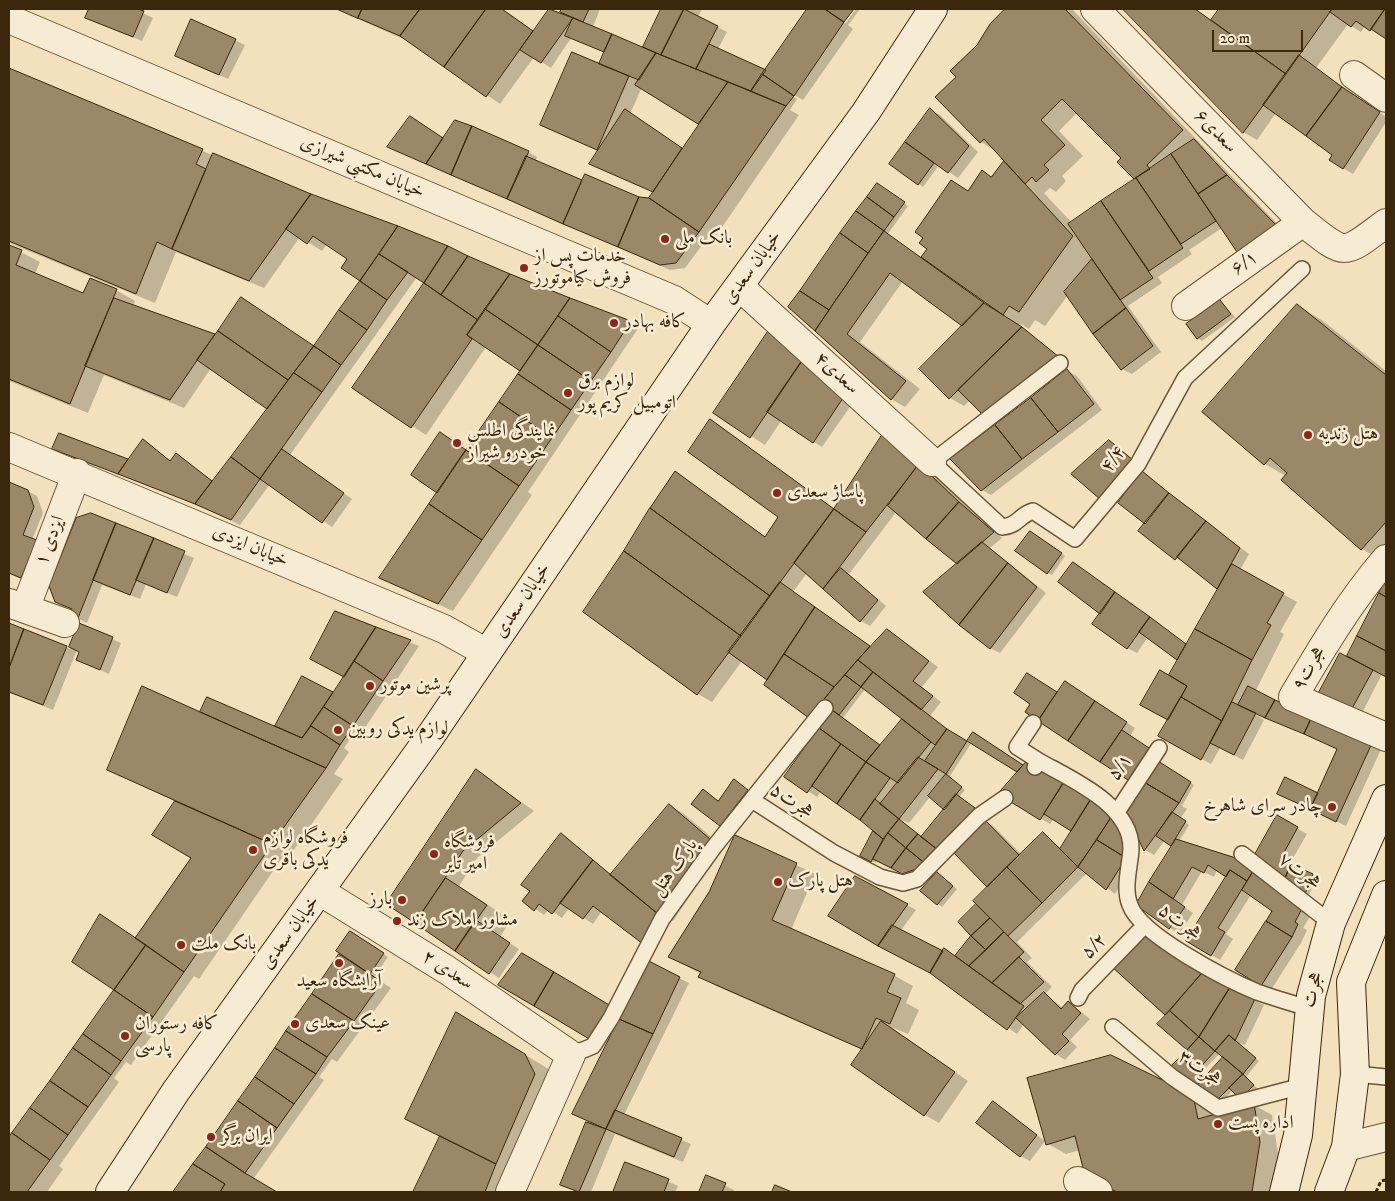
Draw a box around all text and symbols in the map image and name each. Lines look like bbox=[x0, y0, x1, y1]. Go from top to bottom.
scale bar bbox=[1215, 20, 1306, 52]
text: 20 m bbox=[1220, 29, 1250, 48]
street label: سعدی۶ bbox=[1189, 105, 1241, 159]
street label: خیابان مکتبی شیرازی bbox=[296, 132, 428, 204]
street label: خیابان سعدی bbox=[719, 227, 787, 309]
place label: بانک ملی bbox=[675, 228, 732, 250]
marker: بانک ملی bbox=[659, 233, 671, 245]
place label: خدمات پس از فروش کیاموتورز bbox=[534, 246, 631, 290]
street label: ۶/۱ bbox=[1227, 247, 1263, 281]
marker: خدمات پس از فروش کیاموتورز bbox=[518, 262, 530, 274]
place label: کافه بهادر bbox=[624, 312, 686, 334]
marker: کافه بهادر bbox=[608, 317, 620, 329]
street label: سعدی۴ bbox=[809, 348, 863, 400]
place label: لوازم برق اتومبیل کریم پور bbox=[578, 371, 676, 415]
marker: لوازم برق اتومبیل کریم پور bbox=[562, 387, 574, 399]
place label: نمایندگی اطلس خودرو شیراز bbox=[467, 421, 556, 465]
place label: هتل زندیه bbox=[1318, 424, 1378, 446]
marker: هتل زندیه bbox=[1302, 429, 1314, 441]
marker: نمایندگی اطلس خودرو شیراز bbox=[451, 437, 463, 449]
street label: ۴/۴ bbox=[1097, 442, 1131, 478]
place label: پاساژ سعدی bbox=[787, 482, 863, 504]
marker: پاساژ سعدی bbox=[771, 487, 783, 499]
street label: ایزدی ۱ bbox=[31, 513, 71, 569]
street label: خیابان ایزدی bbox=[208, 521, 292, 573]
street label: خیابان سعدی bbox=[490, 559, 556, 643]
street label: هجرت۹ bbox=[1288, 643, 1332, 695]
place label: پرشین موتور bbox=[380, 675, 450, 697]
marker: پرشین موتور bbox=[364, 680, 376, 692]
place label: لوازم یدکی روبین bbox=[348, 719, 448, 741]
marker: لوازم یدکی روبین bbox=[332, 724, 344, 736]
street label: ۵/۱ bbox=[1104, 750, 1138, 786]
street label: هجرت۵ bbox=[765, 779, 817, 825]
place label: چادر سرای شاهرخ bbox=[1203, 796, 1322, 818]
marker: چادر سرای شاهرخ bbox=[1326, 801, 1338, 813]
place label: فروشگاه لوازم یدکی باقری bbox=[263, 828, 348, 872]
place label: فروشگاه امیر تایر bbox=[444, 832, 495, 876]
street label: پارک هتل bbox=[647, 835, 703, 901]
marker: فروشگاه لوازم یدکی باقری bbox=[247, 844, 259, 856]
marker: فروشگاه امیر تایر bbox=[428, 848, 440, 860]
street label: هجرت۷ bbox=[1273, 849, 1325, 895]
place label: هتل پارک bbox=[788, 871, 853, 893]
marker: هتل پارک bbox=[772, 876, 784, 888]
place label: بارز bbox=[369, 889, 392, 911]
street label: خیابان سعدی bbox=[257, 892, 325, 974]
marker: بارز bbox=[396, 894, 408, 906]
street label: هجرت۵ bbox=[1153, 900, 1205, 946]
place label: مشاور املاک زند bbox=[407, 910, 518, 932]
marker: مشاور املاک زند bbox=[391, 915, 403, 927]
street label: ۵/۲ bbox=[1077, 929, 1113, 965]
place label: بانک ملت bbox=[191, 934, 256, 956]
marker: بانک ملت bbox=[175, 939, 187, 951]
street label: سعدی ۲ bbox=[417, 946, 477, 996]
marker: آرایشگاه سعید bbox=[333, 957, 345, 969]
street label: هجرت bbox=[1299, 970, 1329, 1010]
place label: آرایشگاه سعید bbox=[296, 971, 382, 993]
place label: عینک سعدی bbox=[305, 1013, 390, 1035]
place label: کافه رستوران پارسی bbox=[135, 1014, 219, 1058]
marker: عینک سعدی bbox=[289, 1018, 301, 1030]
marker: کافه رستوران پارسی bbox=[119, 1030, 131, 1042]
street label: هجرت۳ bbox=[1173, 1046, 1225, 1092]
place label: اداره پست bbox=[1228, 1113, 1294, 1135]
marker: اداره پست bbox=[1212, 1118, 1224, 1130]
place label: ایران برگر bbox=[221, 1126, 273, 1148]
marker: ایران برگر bbox=[205, 1131, 217, 1143]

